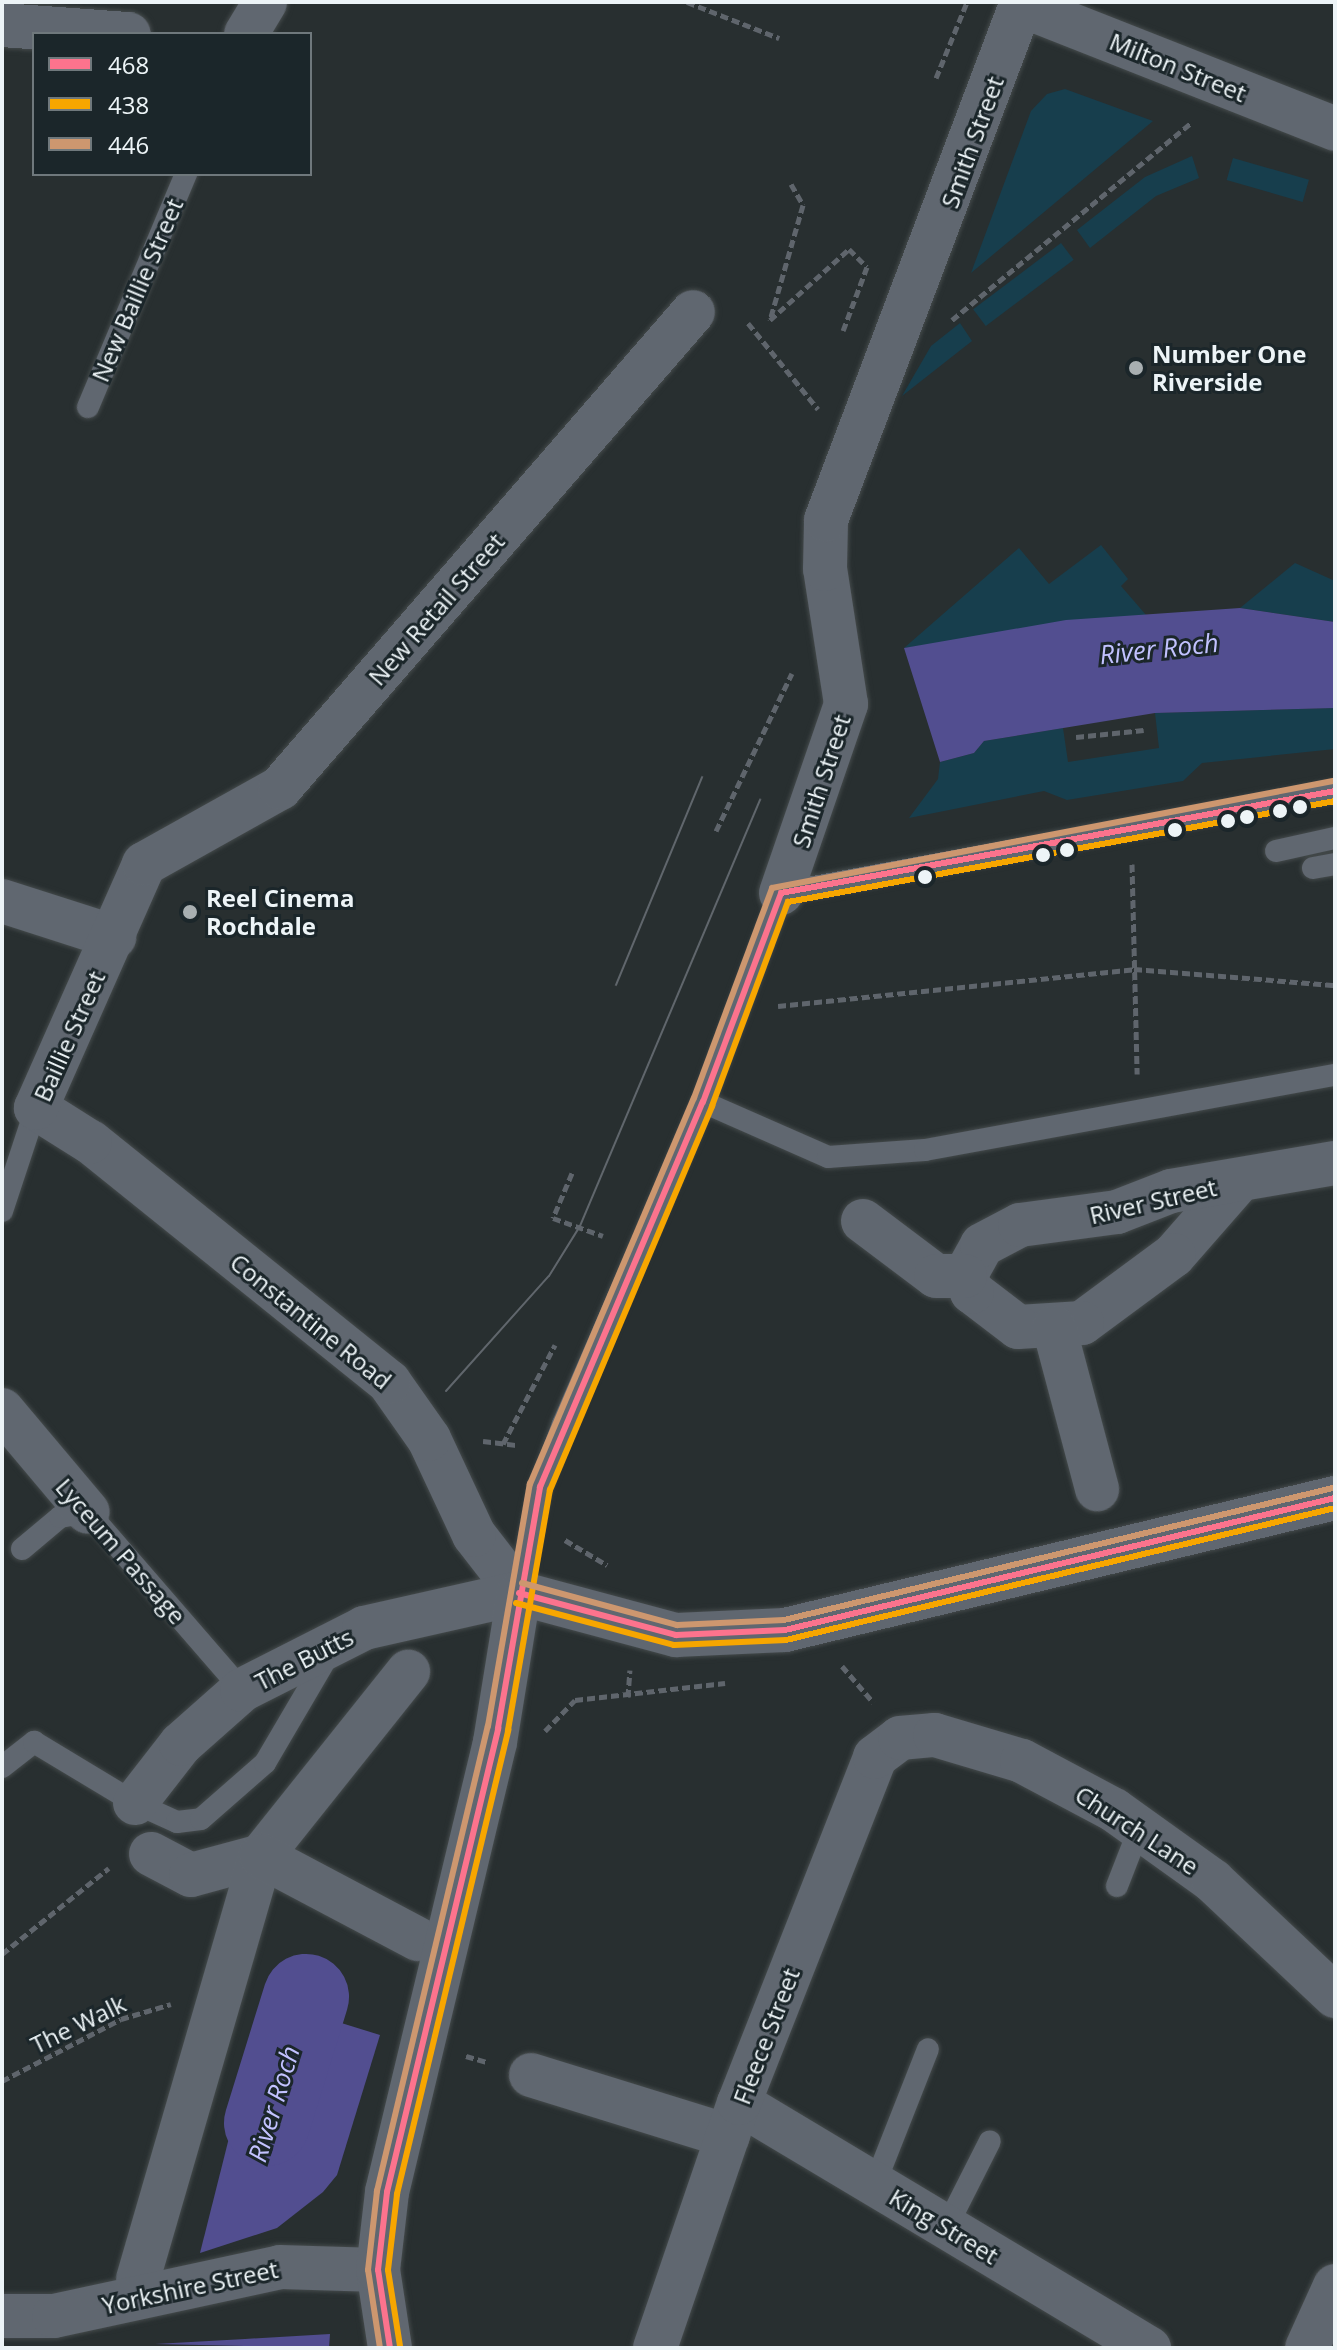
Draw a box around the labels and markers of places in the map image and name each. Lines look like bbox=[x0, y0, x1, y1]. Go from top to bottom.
place label: Number One Riverside bbox=[1152, 340, 1306, 396]
marker: Number One Riverside bbox=[1127, 359, 1145, 377]
unlabelled marker bbox=[1292, 799, 1308, 815]
unlabelled marker bbox=[1272, 803, 1288, 819]
unlabelled marker bbox=[1239, 809, 1255, 825]
unlabelled marker bbox=[1220, 813, 1236, 829]
unlabelled marker bbox=[1167, 822, 1183, 838]
unlabelled marker bbox=[1059, 842, 1075, 858]
unlabelled marker bbox=[1035, 847, 1051, 863]
unlabelled marker bbox=[917, 869, 933, 885]
place label: Reel Cinema Rochdale bbox=[206, 884, 354, 940]
marker: Reel Cinema Rochdale bbox=[181, 903, 199, 921]

